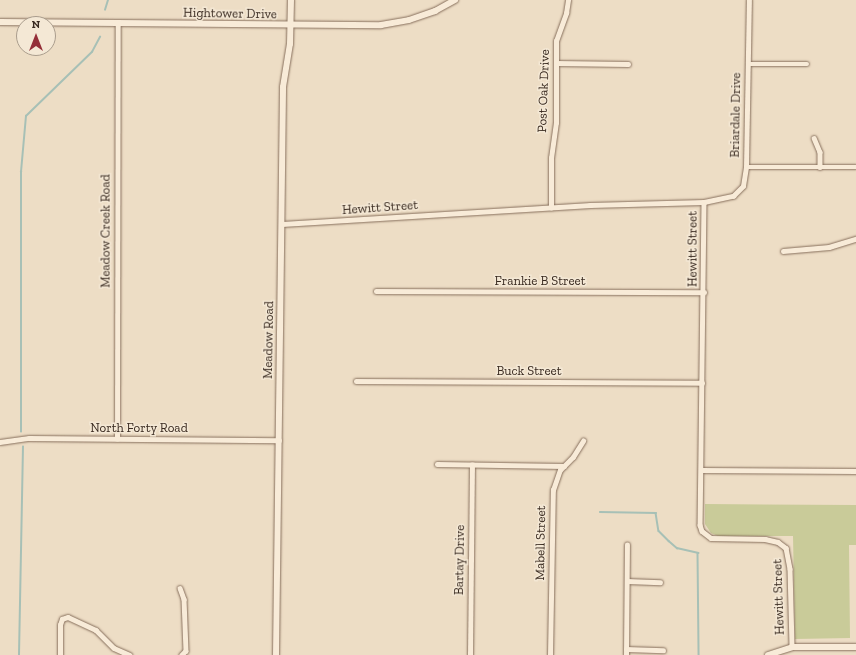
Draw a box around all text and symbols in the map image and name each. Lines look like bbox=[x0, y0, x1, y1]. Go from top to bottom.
street label: Hightower Drive bbox=[183, 5, 277, 23]
north arrow bbox=[16, 16, 56, 56]
text: N bbox=[32, 18, 40, 31]
street label: Post Oak Drive bbox=[535, 49, 553, 133]
street label: Briardale Drive bbox=[727, 72, 745, 158]
street label: Meadow Creek Road bbox=[98, 174, 114, 288]
street label: Hewitt Street bbox=[342, 198, 418, 218]
street label: Hewitt Street bbox=[685, 211, 701, 287]
street label: Frankie B Street bbox=[495, 273, 585, 289]
street label: Meadow Road bbox=[261, 301, 277, 379]
street label: Buck Street bbox=[496, 363, 562, 379]
street label: North Forty Road bbox=[90, 420, 188, 436]
street label: Mabell Street bbox=[533, 505, 549, 581]
street label: Bartay Drive bbox=[452, 525, 468, 595]
street label: Hewitt Street bbox=[770, 559, 788, 635]

